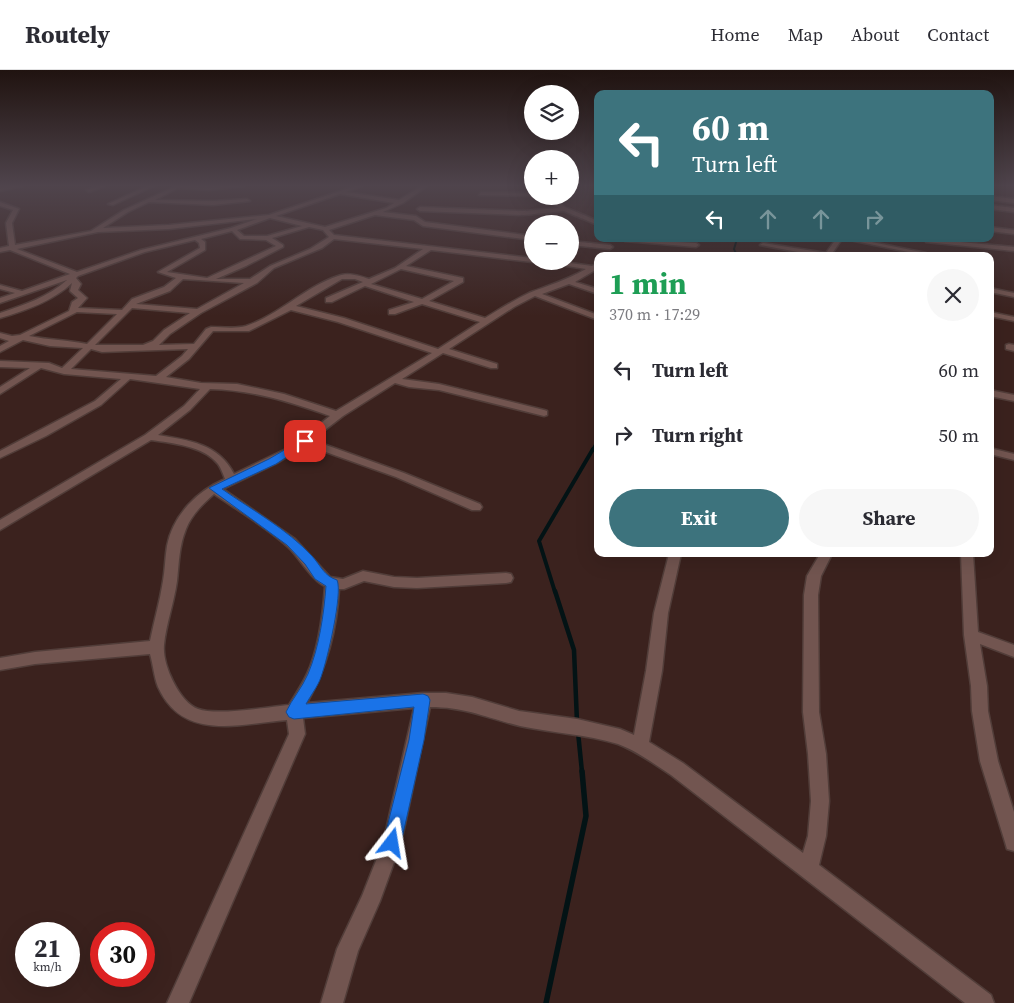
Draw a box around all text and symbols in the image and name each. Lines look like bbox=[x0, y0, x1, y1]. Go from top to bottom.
text: Routely bbox=[25, 18, 110, 51]
text: Home bbox=[711, 22, 760, 47]
text: Map bbox=[788, 22, 823, 47]
text: About bbox=[851, 22, 899, 47]
text: Contact bbox=[927, 22, 989, 47]
map controls bbox=[524, 85, 579, 270]
button: layers bbox=[524, 85, 579, 140]
text: 60 m bbox=[692, 104, 769, 152]
icon: left bbox=[609, 110, 674, 175]
text: Turn left bbox=[692, 149, 777, 179]
button: + bbox=[524, 150, 579, 205]
icon: left bbox=[701, 205, 729, 233]
icon: ahead bbox=[754, 205, 782, 233]
icon: ahead bbox=[807, 205, 835, 233]
icon: right bbox=[860, 205, 888, 233]
button: − bbox=[524, 215, 579, 270]
text: 1 min bbox=[609, 263, 687, 304]
button: close bbox=[927, 269, 979, 321]
text: 370 m · 17:29 bbox=[609, 303, 700, 325]
icon: left bbox=[609, 356, 637, 384]
text: Turn left bbox=[652, 357, 728, 383]
text: 60 m bbox=[938, 357, 979, 383]
pin bbox=[284, 420, 326, 462]
icon: right bbox=[609, 421, 637, 449]
text: Turn right bbox=[652, 422, 743, 448]
text: 50 m bbox=[938, 422, 979, 448]
icon: arrive bbox=[291, 427, 319, 455]
button: Exit bbox=[609, 489, 789, 547]
button: Share bbox=[799, 489, 979, 547]
position arrow bbox=[365, 816, 417, 868]
speed limit sign: 30 bbox=[90, 922, 155, 987]
text: 21 bbox=[34, 931, 61, 965]
text: km/h bbox=[33, 959, 62, 975]

